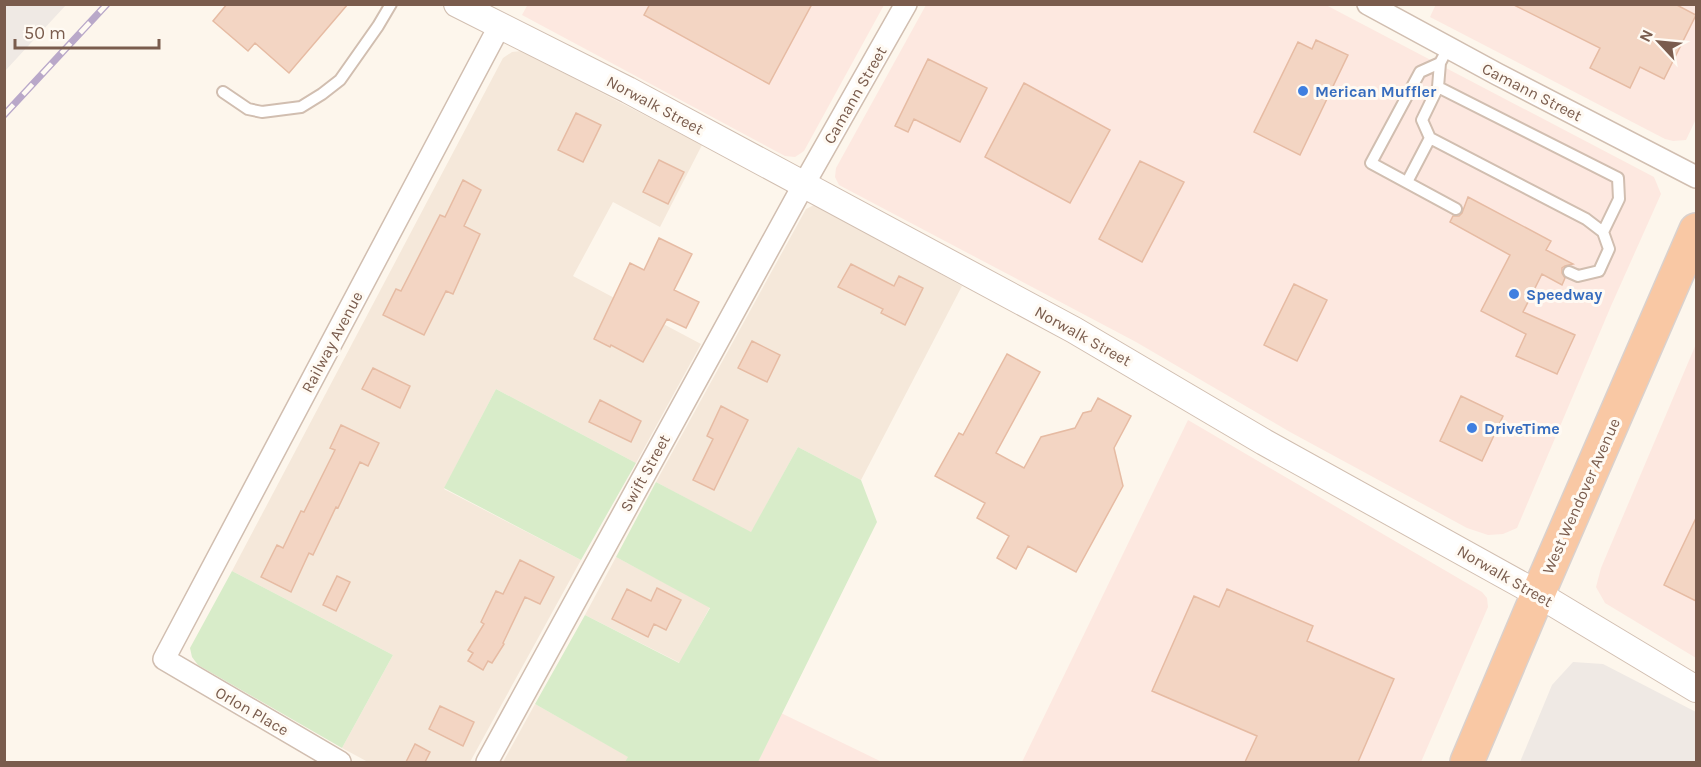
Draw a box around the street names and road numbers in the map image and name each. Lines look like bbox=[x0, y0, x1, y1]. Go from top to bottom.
street label: Camann Street bbox=[819, 43, 891, 147]
street label: Camann Street bbox=[1479, 59, 1585, 125]
street label: Norwalk Street bbox=[603, 71, 707, 139]
street label: Railway Avenue bbox=[297, 288, 367, 396]
street label: Norwalk Street bbox=[1032, 302, 1134, 370]
street label: West Wendover Avenue bbox=[1538, 415, 1624, 577]
street label: Swift Street bbox=[616, 431, 674, 515]
street label: Norwalk Street bbox=[1454, 541, 1556, 611]
street label: Orlon Place bbox=[212, 682, 292, 740]

